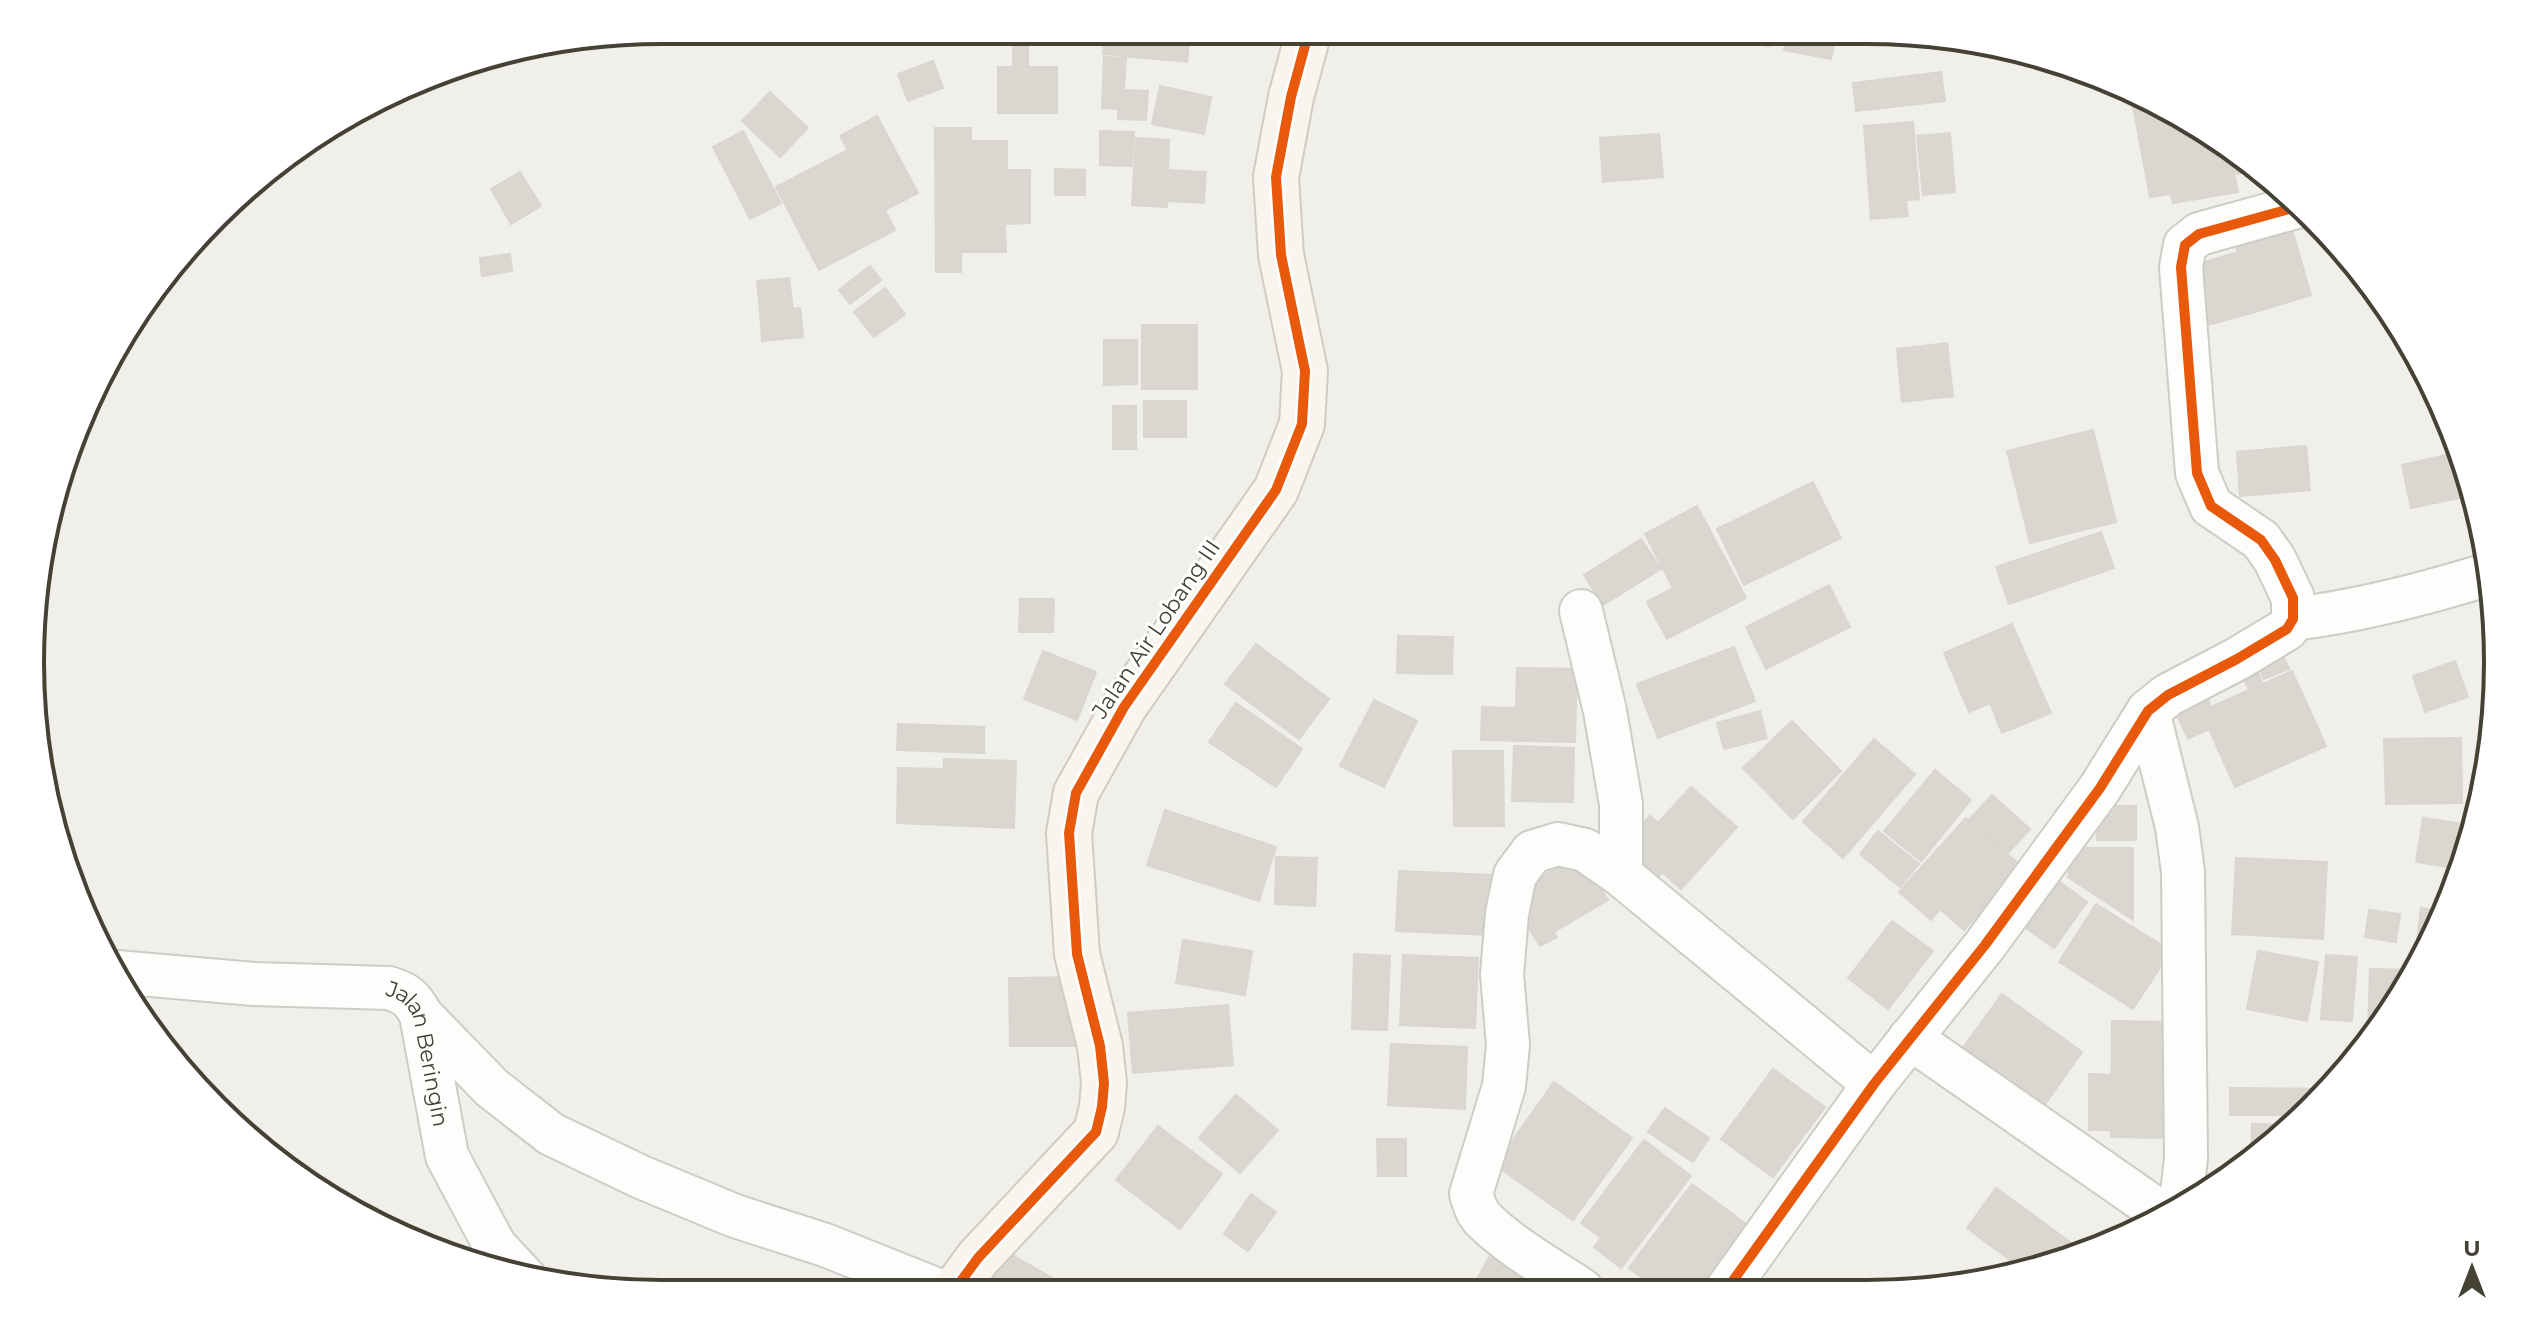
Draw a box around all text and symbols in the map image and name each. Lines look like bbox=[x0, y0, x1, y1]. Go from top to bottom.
street label: Jalan Air Lobang III bbox=[1086, 534, 1226, 724]
street label: Jalan Beringin bbox=[382, 974, 455, 1129]
north arrow bbox=[2432, 1228, 2512, 1308]
text: U bbox=[2463, 1235, 2481, 1262]

